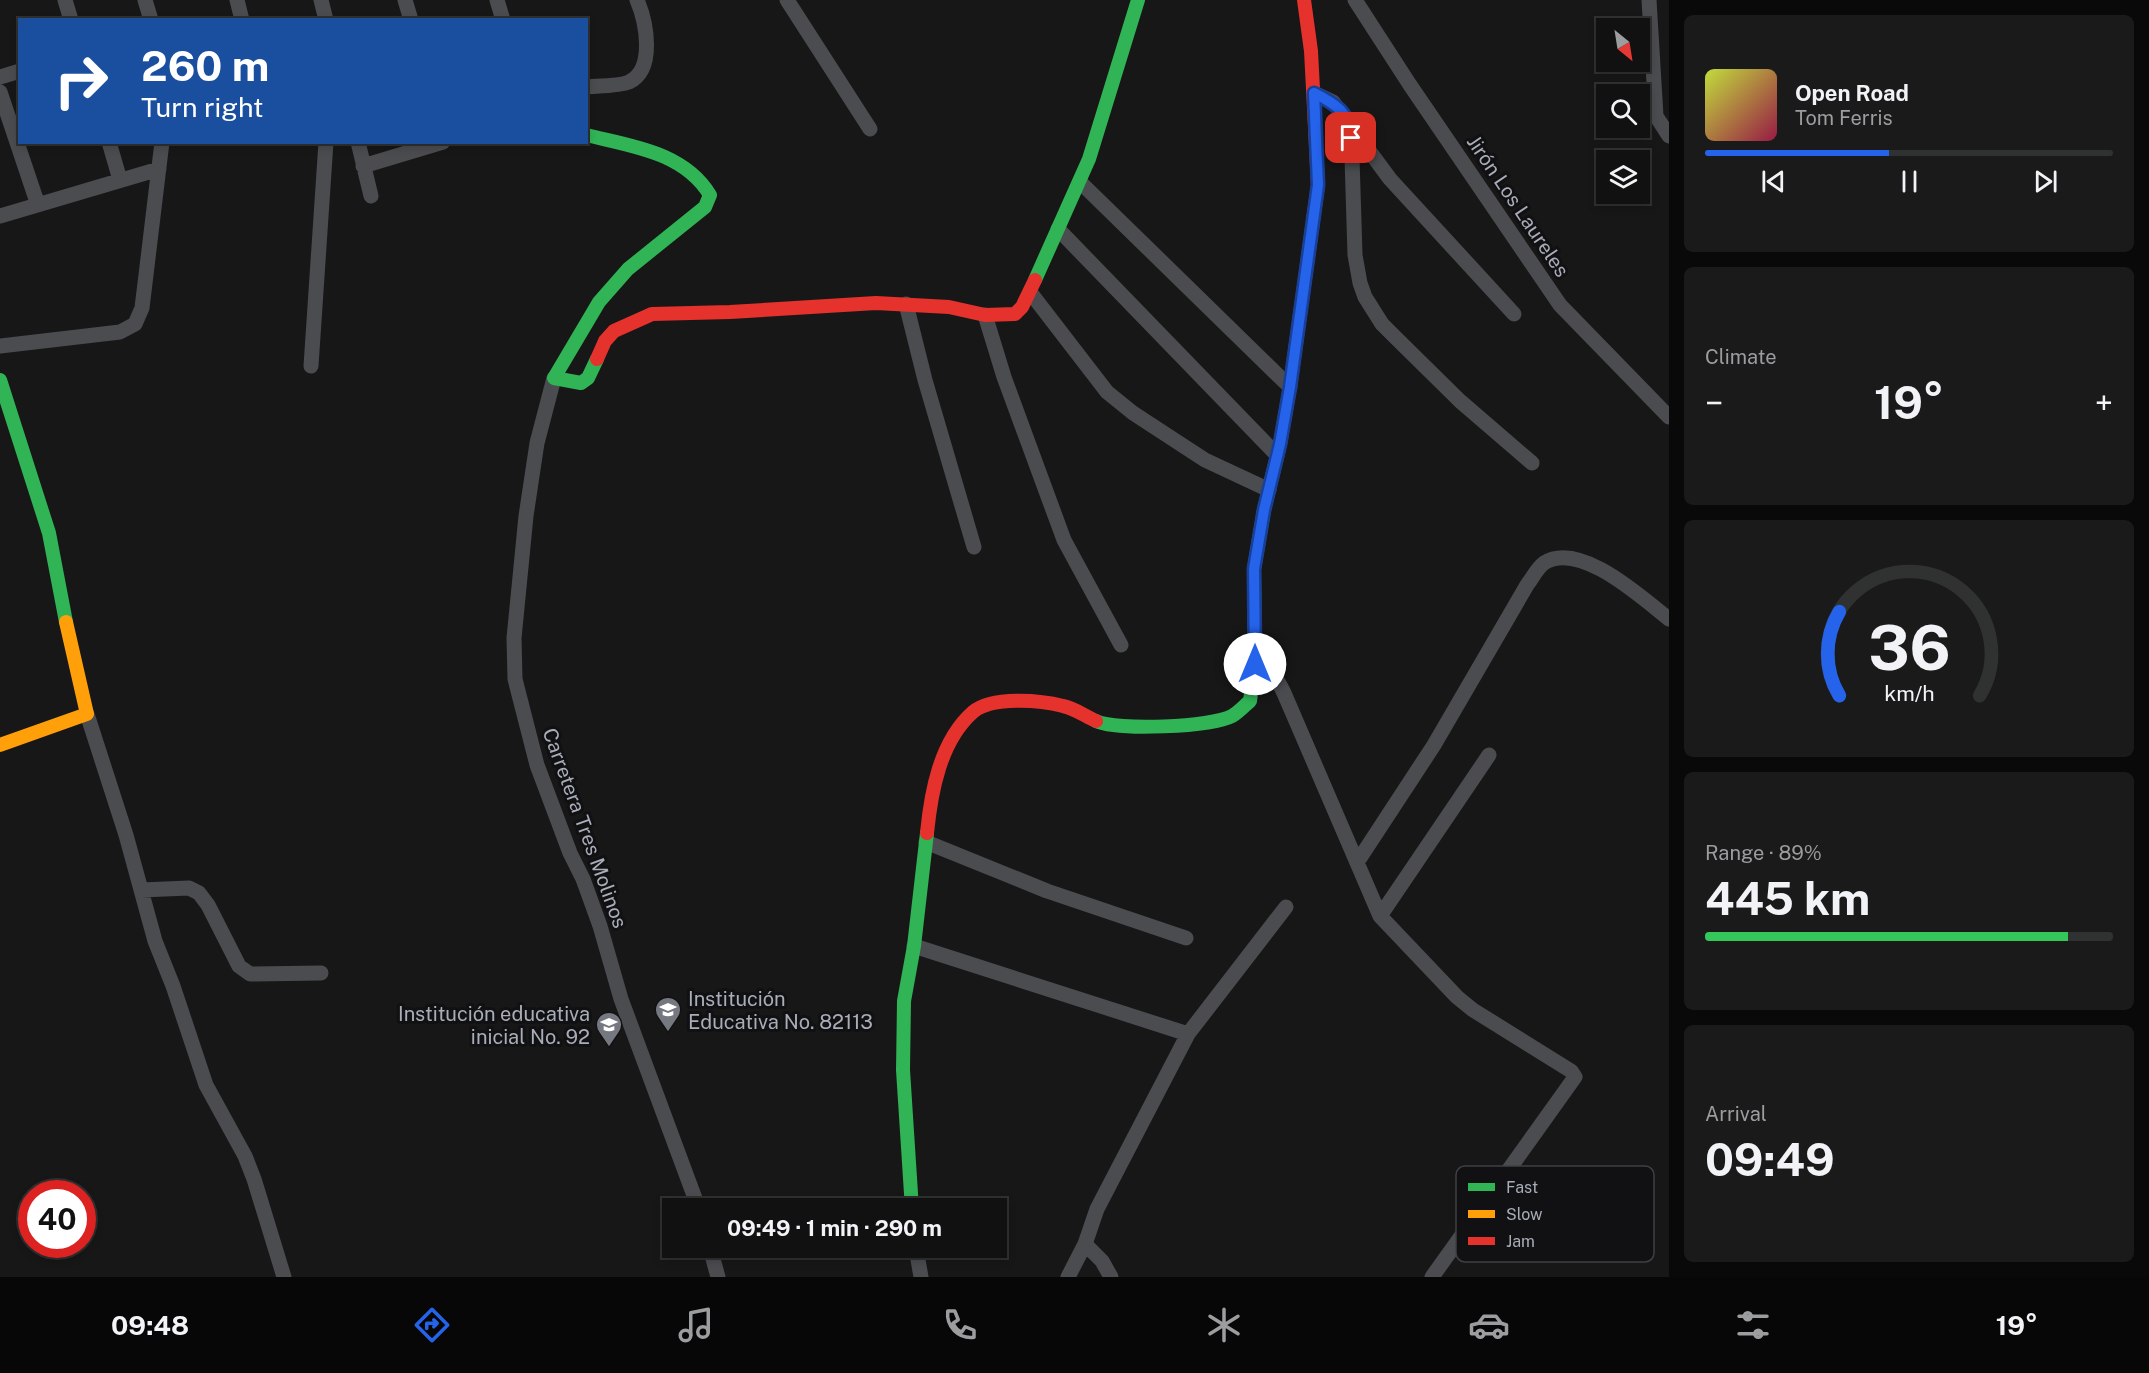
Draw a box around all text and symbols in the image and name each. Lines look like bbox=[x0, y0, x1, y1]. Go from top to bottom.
north arrow bbox=[1596, 18, 1650, 72]
map controls bbox=[1596, 18, 1650, 204]
text: 260 m bbox=[141, 41, 269, 90]
icon: right bbox=[42, 42, 120, 120]
text: Open Road bbox=[1795, 80, 1909, 106]
button: search bbox=[1596, 84, 1650, 138]
text: Turn right bbox=[141, 91, 264, 123]
text: Tom Ferris bbox=[1795, 106, 1893, 130]
pin bbox=[1325, 112, 1376, 163]
icon: arrive bbox=[1334, 121, 1367, 154]
street label: Jirón Los Laureles bbox=[1462, 131, 1574, 281]
button: layers bbox=[1596, 150, 1650, 204]
icon: previous bbox=[1757, 165, 1790, 198]
icon: pause bbox=[1893, 165, 1926, 198]
icon: next bbox=[2029, 165, 2062, 198]
text: Climate bbox=[1705, 345, 1777, 369]
text: 19° bbox=[1874, 376, 1944, 429]
text: − bbox=[1705, 384, 1723, 422]
text: + bbox=[2095, 384, 2113, 422]
text: 36 bbox=[1868, 611, 1950, 684]
position arrow bbox=[1223, 632, 1287, 696]
text: km/h bbox=[1884, 681, 1934, 706]
street label: Carretera Tres Molinos bbox=[538, 725, 632, 931]
text: Range · 89% bbox=[1705, 841, 1822, 865]
text: 445 km bbox=[1705, 872, 1870, 925]
place label: Institución Educativa No. 82113 bbox=[688, 987, 873, 1034]
school or university icon: Institución Educativa No. 82113 bbox=[653, 995, 683, 1033]
place label: Institución educativa inicial No. 92 bbox=[398, 1002, 590, 1049]
school or university icon: Institución educativa inicial No. 92 bbox=[594, 1010, 624, 1048]
text: Arrival bbox=[1705, 1102, 1767, 1126]
text: 09:49 bbox=[1705, 1133, 1835, 1186]
legend bbox=[1456, 1166, 1654, 1262]
text: Fast bbox=[1506, 1178, 1538, 1197]
speed limit sign: 40 bbox=[18, 1180, 96, 1258]
text: Slow bbox=[1506, 1205, 1543, 1224]
text: 09:49 · 1 min · 290 m bbox=[727, 1215, 942, 1241]
text: Jam bbox=[1506, 1232, 1535, 1251]
icon: directions bbox=[411, 1304, 453, 1346]
icon: music bbox=[675, 1304, 717, 1346]
icon: phone bbox=[939, 1304, 981, 1346]
icon: climate bbox=[1203, 1304, 1245, 1346]
icon: car bbox=[1468, 1304, 1510, 1346]
icon: filters bbox=[1732, 1304, 1774, 1346]
text: 09:48 bbox=[111, 1309, 189, 1341]
text: 19° bbox=[1996, 1309, 2038, 1341]

